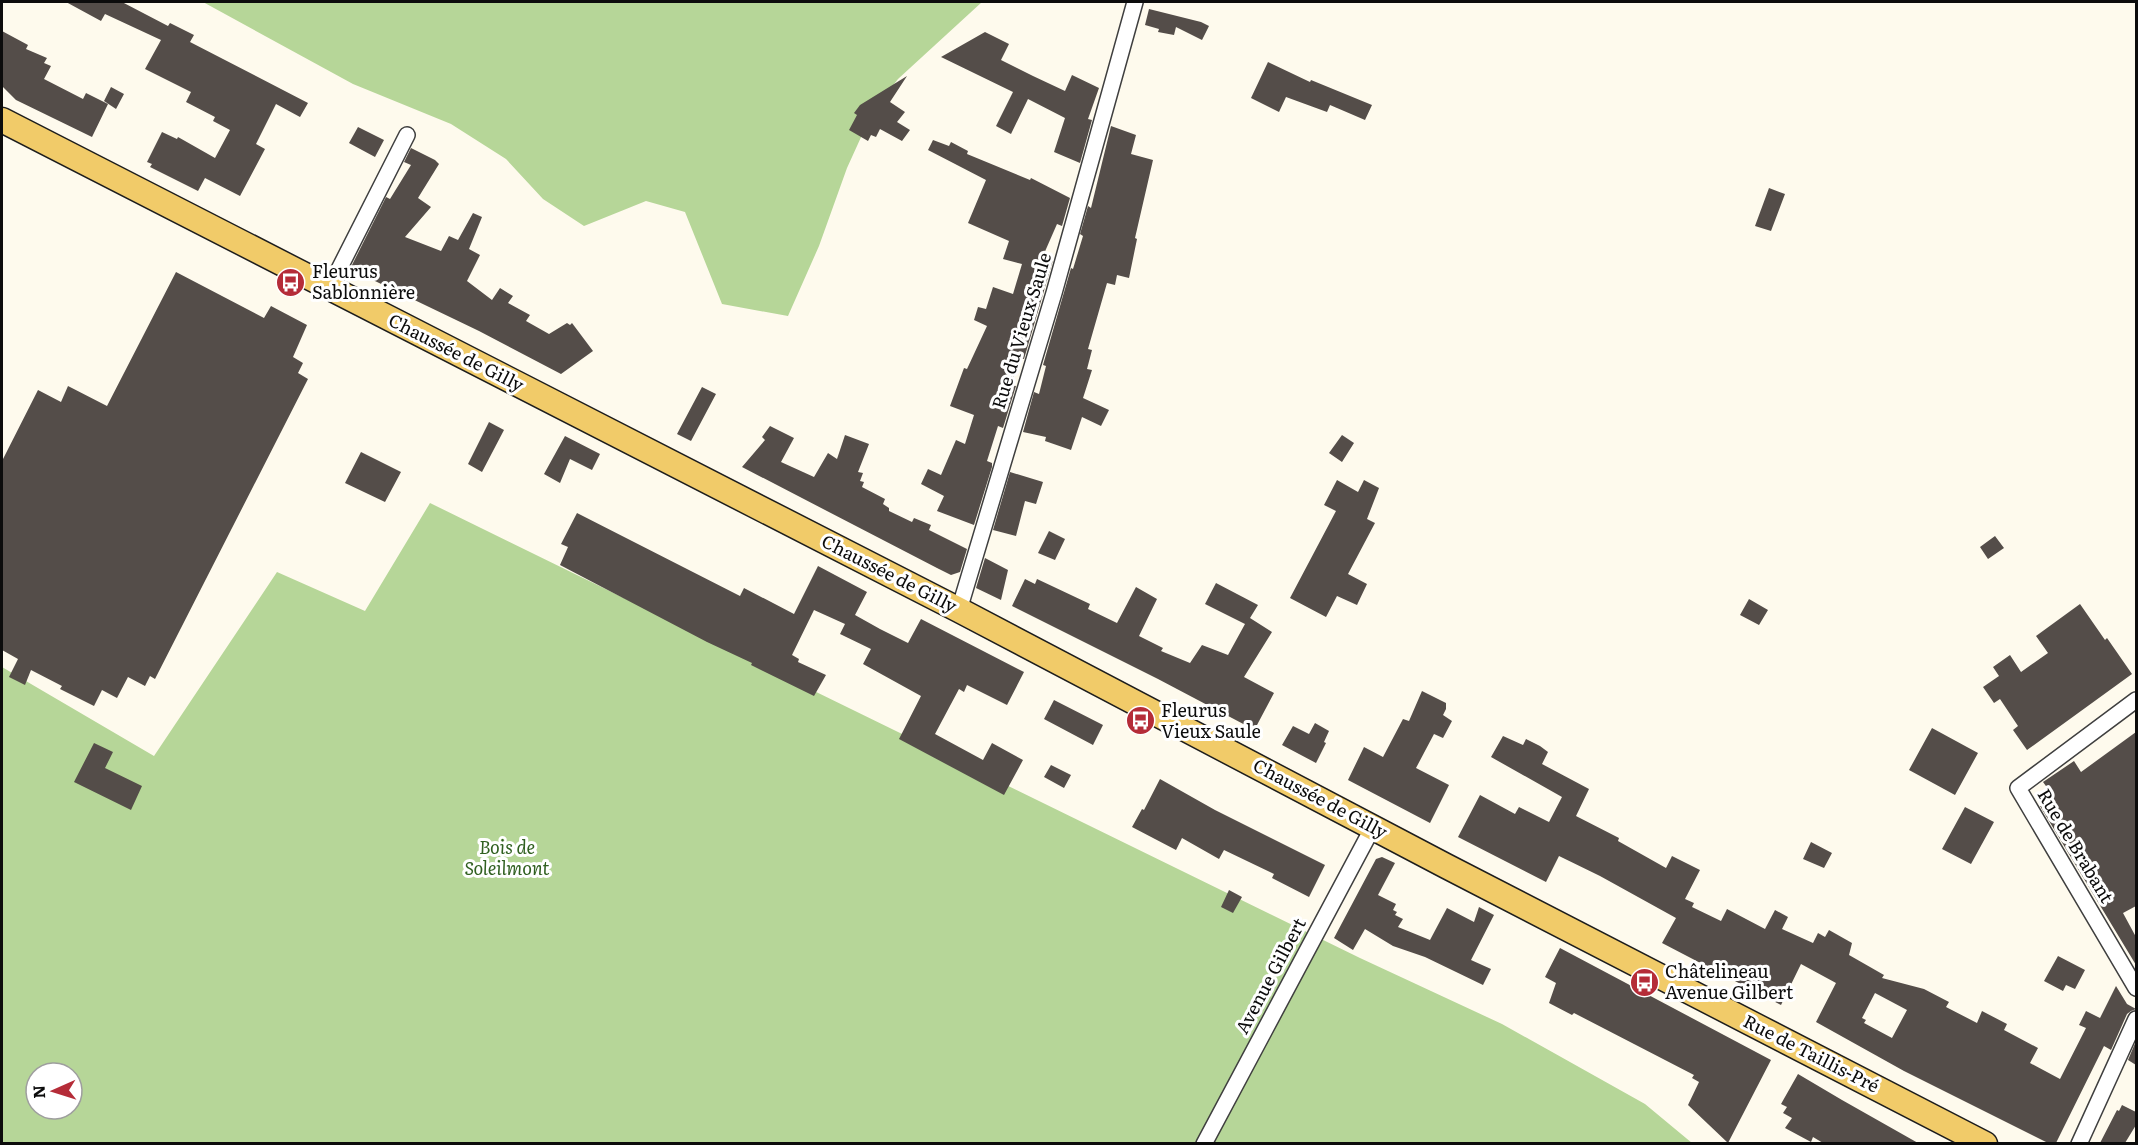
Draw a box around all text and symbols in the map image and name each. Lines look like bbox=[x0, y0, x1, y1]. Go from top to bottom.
street label: Rue du Vieux Saule bbox=[984, 249, 1057, 412]
place label: Fleurus Sablonnière bbox=[312, 257, 415, 305]
bus stop icon: Fleurus Sablonnière bbox=[275, 266, 307, 298]
street label: Chaussée de Gilly bbox=[384, 306, 530, 398]
street label: Chaussée de Gilly bbox=[817, 527, 963, 619]
place label: Fleurus Vieux Saule bbox=[1161, 696, 1261, 744]
bus stop icon: Fleurus Vieux Saule bbox=[1124, 705, 1156, 737]
street label: Chaussée de Gilly bbox=[1249, 751, 1393, 845]
street label: Rue de Brabant bbox=[2031, 783, 2121, 908]
park label: Bois de Soleilmont bbox=[464, 833, 550, 881]
street label: Avenue Gilbert bbox=[1228, 912, 1312, 1038]
place label: Châtelineau Avenue Gilbert bbox=[1665, 957, 1794, 1005]
bus stop icon: Châtelineau Avenue Gilbert bbox=[1628, 966, 1660, 998]
street label: Rue de Taillis-Pré bbox=[1739, 1007, 1884, 1099]
north arrow bbox=[24, 1061, 84, 1121]
text: N bbox=[26, 1084, 50, 1099]

